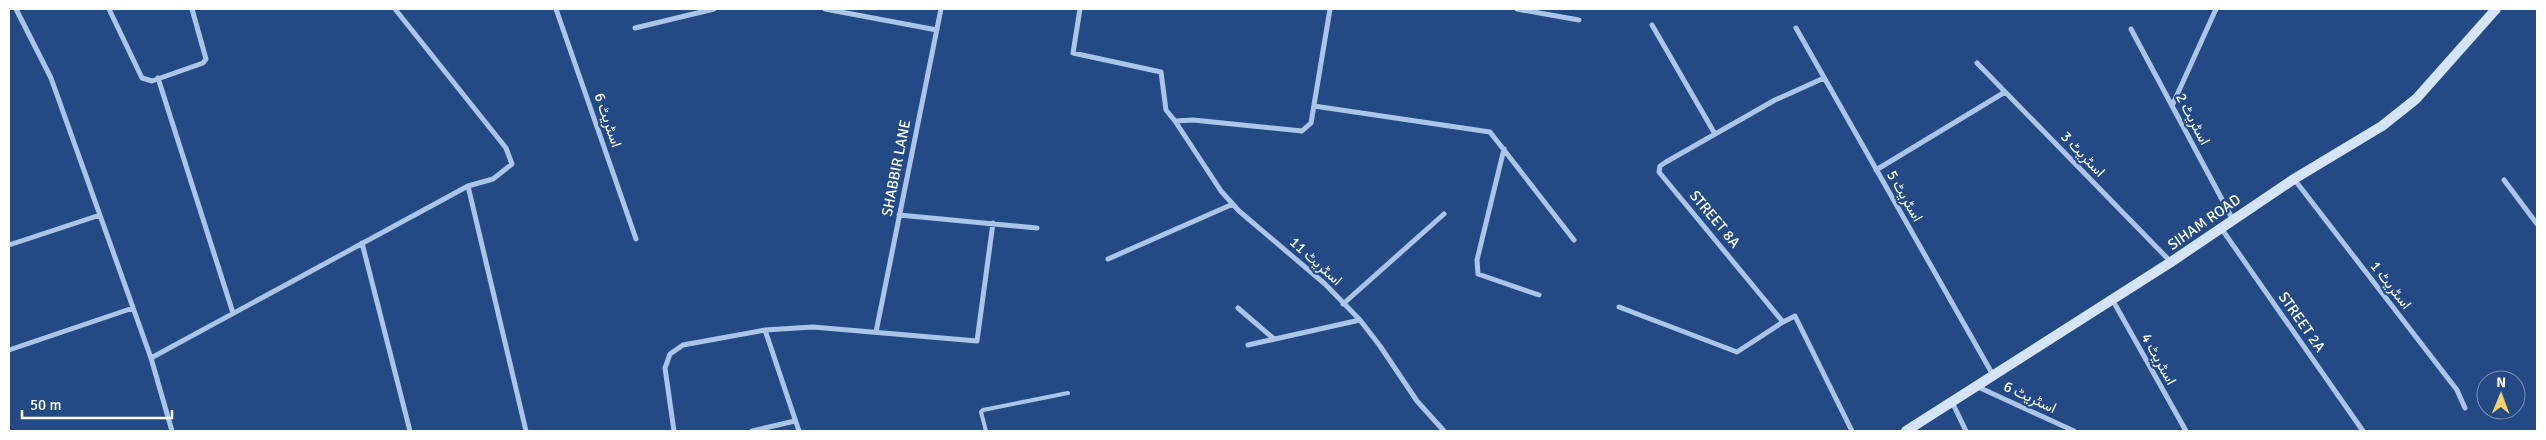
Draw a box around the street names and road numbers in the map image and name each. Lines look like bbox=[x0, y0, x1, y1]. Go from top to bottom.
street label: اسٹریٹ 2 bbox=[2172, 90, 2214, 148]
street label: اسٹریٹ 6 bbox=[590, 91, 626, 149]
street label: SHABBIR LANE bbox=[878, 118, 914, 218]
street label: اسٹریٹ 3 bbox=[2057, 128, 2109, 180]
street label: اسٹریٹ 5 bbox=[1883, 167, 1927, 225]
street label: STREET 8A bbox=[1686, 187, 1744, 251]
street label: SIHAM ROAD bbox=[2164, 190, 2244, 254]
street label: اسٹریٹ 11 bbox=[1286, 233, 1346, 289]
street label: اسٹریٹ 1 bbox=[2367, 257, 2415, 313]
street label: STREET 2A bbox=[2275, 288, 2329, 356]
street label: اسٹریٹ 4 bbox=[2138, 330, 2180, 388]
street label: اسٹریٹ 6 bbox=[2001, 377, 2059, 417]

